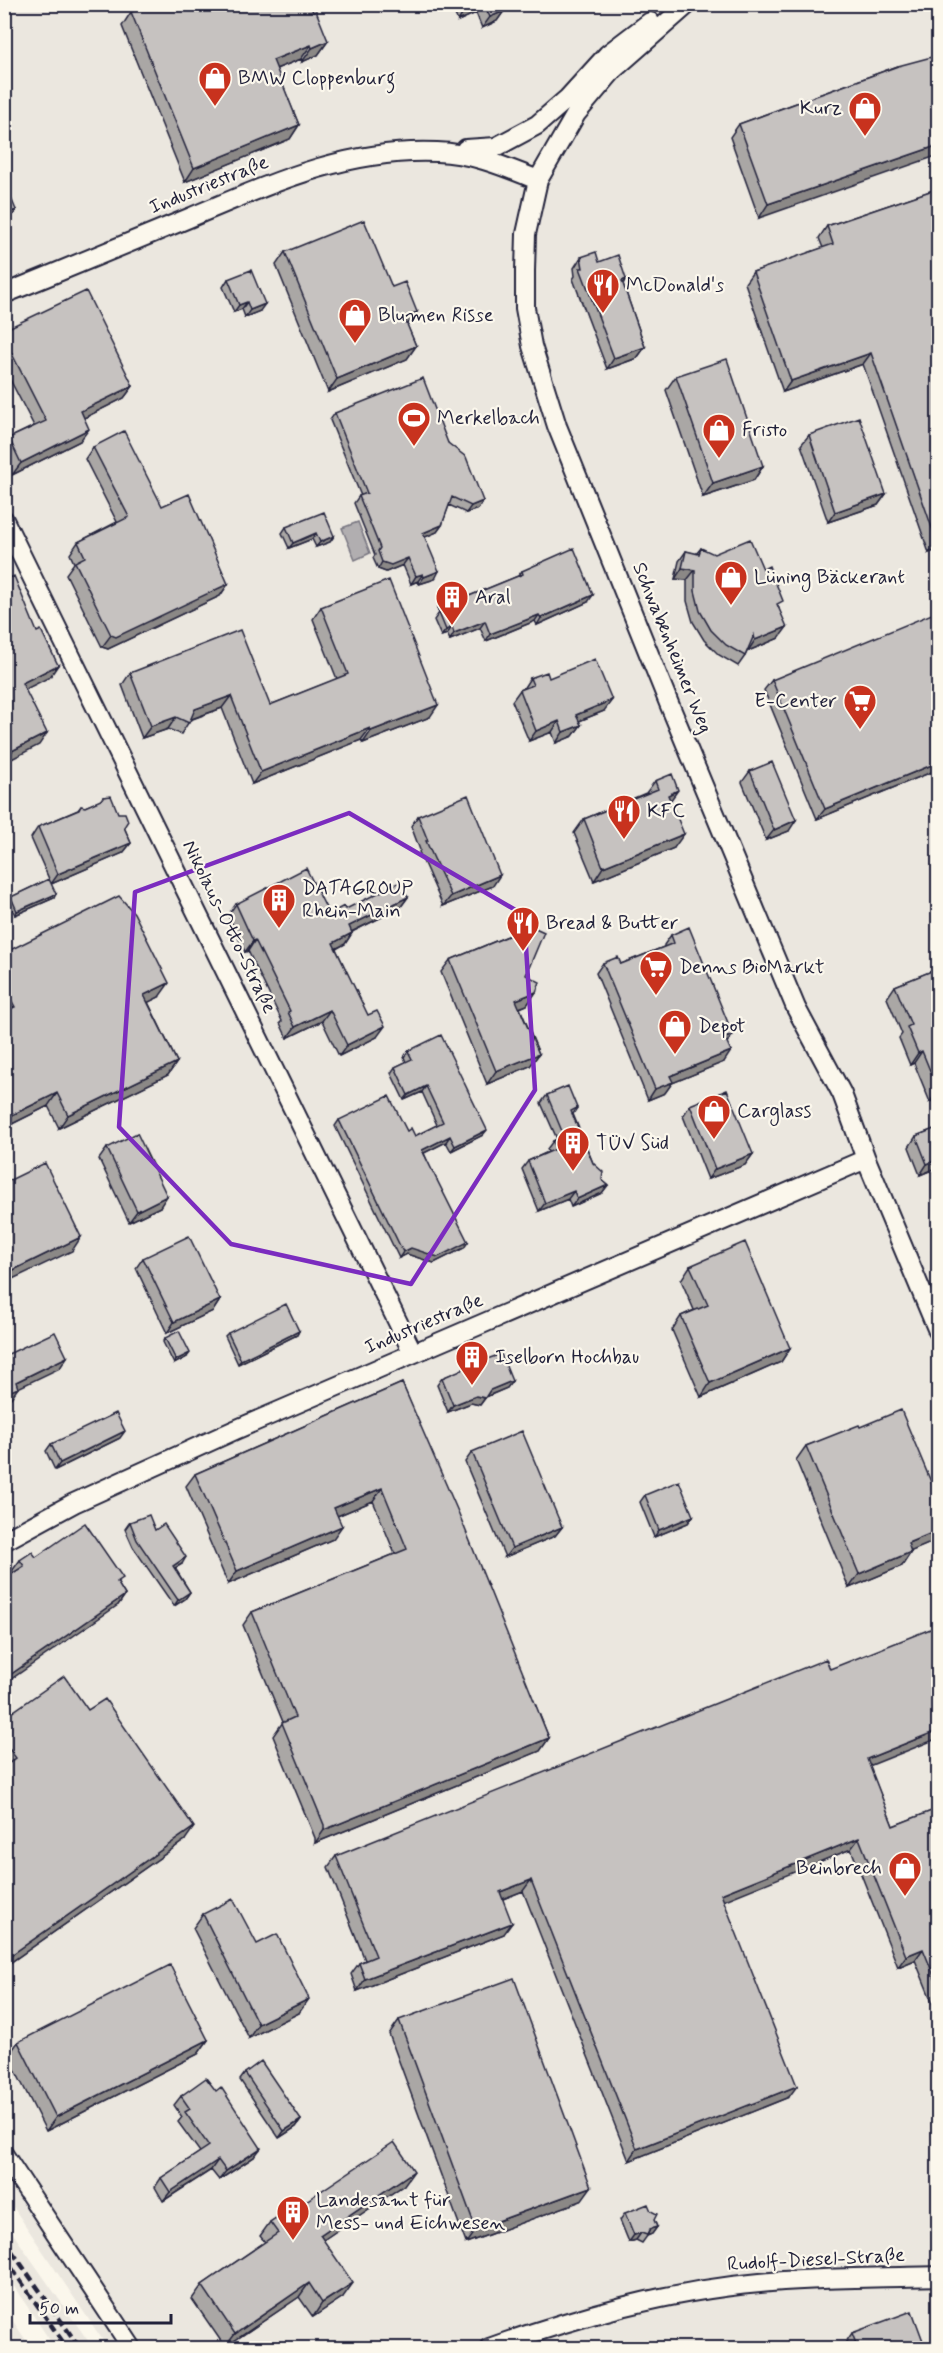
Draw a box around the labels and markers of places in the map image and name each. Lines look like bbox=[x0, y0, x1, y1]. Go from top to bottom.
shop icon: BMW Cloppenburg bbox=[197, 60, 233, 107]
place label: BMW Cloppenburg bbox=[238, 65, 395, 94]
shop icon: Kurz bbox=[847, 90, 883, 137]
place label: Kurz bbox=[800, 95, 842, 122]
restaurant icon: McDonald's bbox=[585, 267, 621, 314]
place label: McDonald's bbox=[626, 272, 724, 299]
shop icon: Blumen Risse bbox=[337, 297, 373, 344]
place label: Blumen Risse bbox=[378, 302, 494, 329]
sports icon: Merkelbach bbox=[396, 400, 432, 447]
place label: Merkelbach bbox=[437, 405, 540, 432]
shop icon: Fristo bbox=[701, 412, 737, 459]
place label: Fristo bbox=[742, 417, 787, 444]
shop icon: Lüning Bäckerant bbox=[713, 559, 749, 606]
place label: Lüning Bäckerant bbox=[754, 564, 905, 592]
building icon: Aral bbox=[434, 579, 470, 626]
place label: Aral bbox=[475, 584, 511, 611]
supermarket icon: E-Center bbox=[842, 683, 878, 730]
place label: E-Center bbox=[754, 688, 837, 715]
restaurant icon: KFC bbox=[606, 793, 642, 840]
place label: KFC bbox=[647, 798, 685, 825]
place label: DATAGROUP Rhein-Main bbox=[302, 875, 413, 925]
building icon: DATAGROUP Rhein-Main bbox=[261, 882, 297, 929]
restaurant icon: Bread & Butter bbox=[505, 905, 541, 952]
place label: Bread & Butter bbox=[546, 910, 678, 937]
supermarket icon: Denns BioMarkt bbox=[638, 949, 674, 996]
place label: Denns BioMarkt bbox=[679, 954, 825, 981]
shop icon: Depot bbox=[657, 1008, 693, 1055]
place label: Depot bbox=[698, 1013, 746, 1040]
shop icon: Carglass bbox=[696, 1093, 732, 1140]
place label: Carglass bbox=[737, 1098, 811, 1126]
building icon: TÜV Süd bbox=[555, 1125, 591, 1172]
place label: TÜV Süd bbox=[596, 1130, 669, 1157]
building icon: Iselborn Hochbau bbox=[454, 1339, 490, 1386]
place label: Iselborn Hochbau bbox=[495, 1344, 639, 1371]
shop icon: Beinbrech bbox=[887, 1850, 923, 1897]
place label: Beinbrech bbox=[796, 1855, 882, 1882]
place label: Landesamt für Mess- und Eichwesen bbox=[316, 2187, 506, 2237]
building icon: Landesamt für Mess- und Eichwesen bbox=[275, 2194, 311, 2241]

